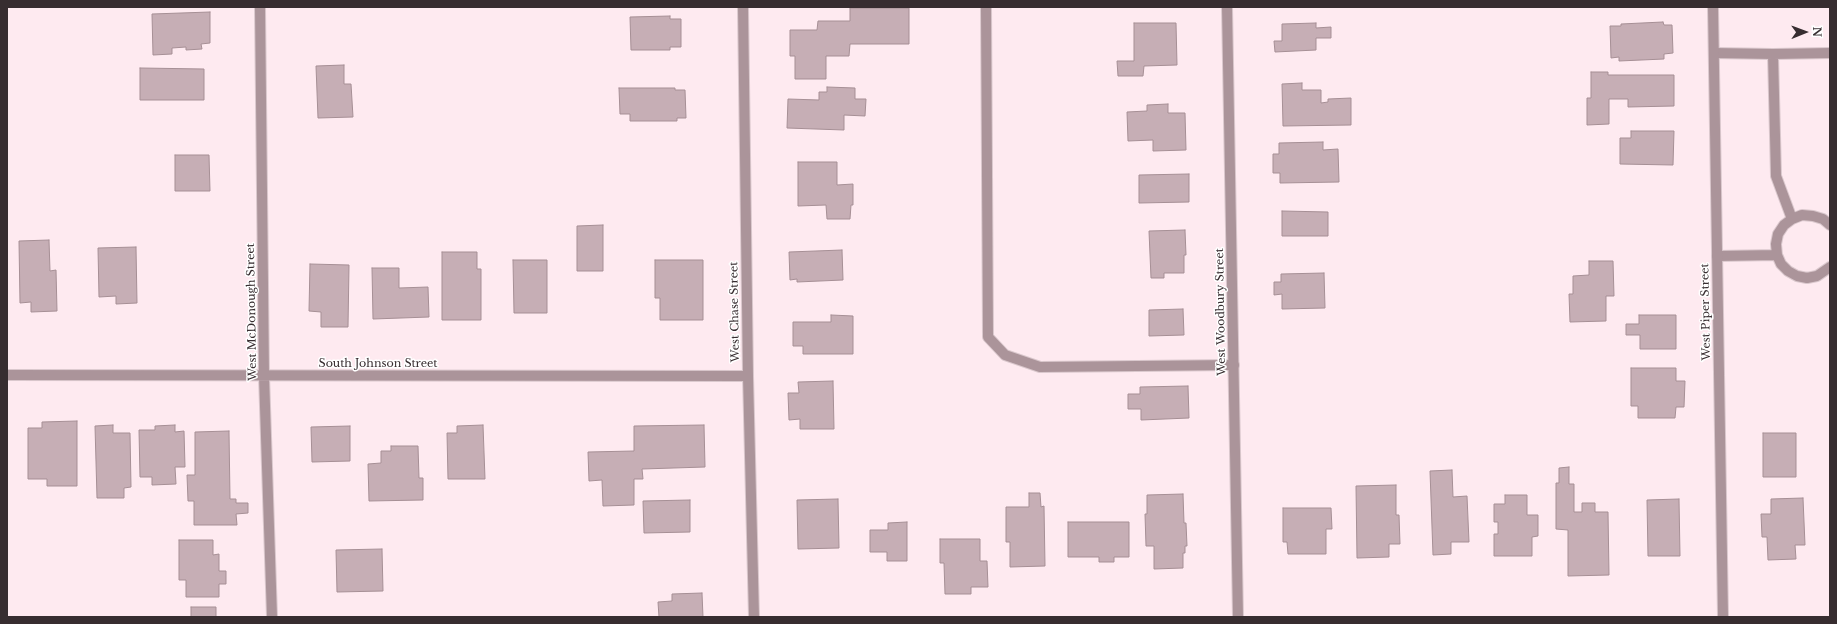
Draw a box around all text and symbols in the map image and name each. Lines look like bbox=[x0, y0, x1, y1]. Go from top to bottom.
north arrow bbox=[1785, 12, 1825, 52]
text: N bbox=[1810, 26, 1824, 37]
street label: West McDonough Street bbox=[244, 243, 260, 381]
street label: West Woodbury Street bbox=[1213, 248, 1229, 376]
street label: West Chase Street bbox=[728, 262, 742, 362]
street label: West Piper Street bbox=[1699, 263, 1713, 361]
street label: South Johnson Street bbox=[319, 357, 437, 371]

